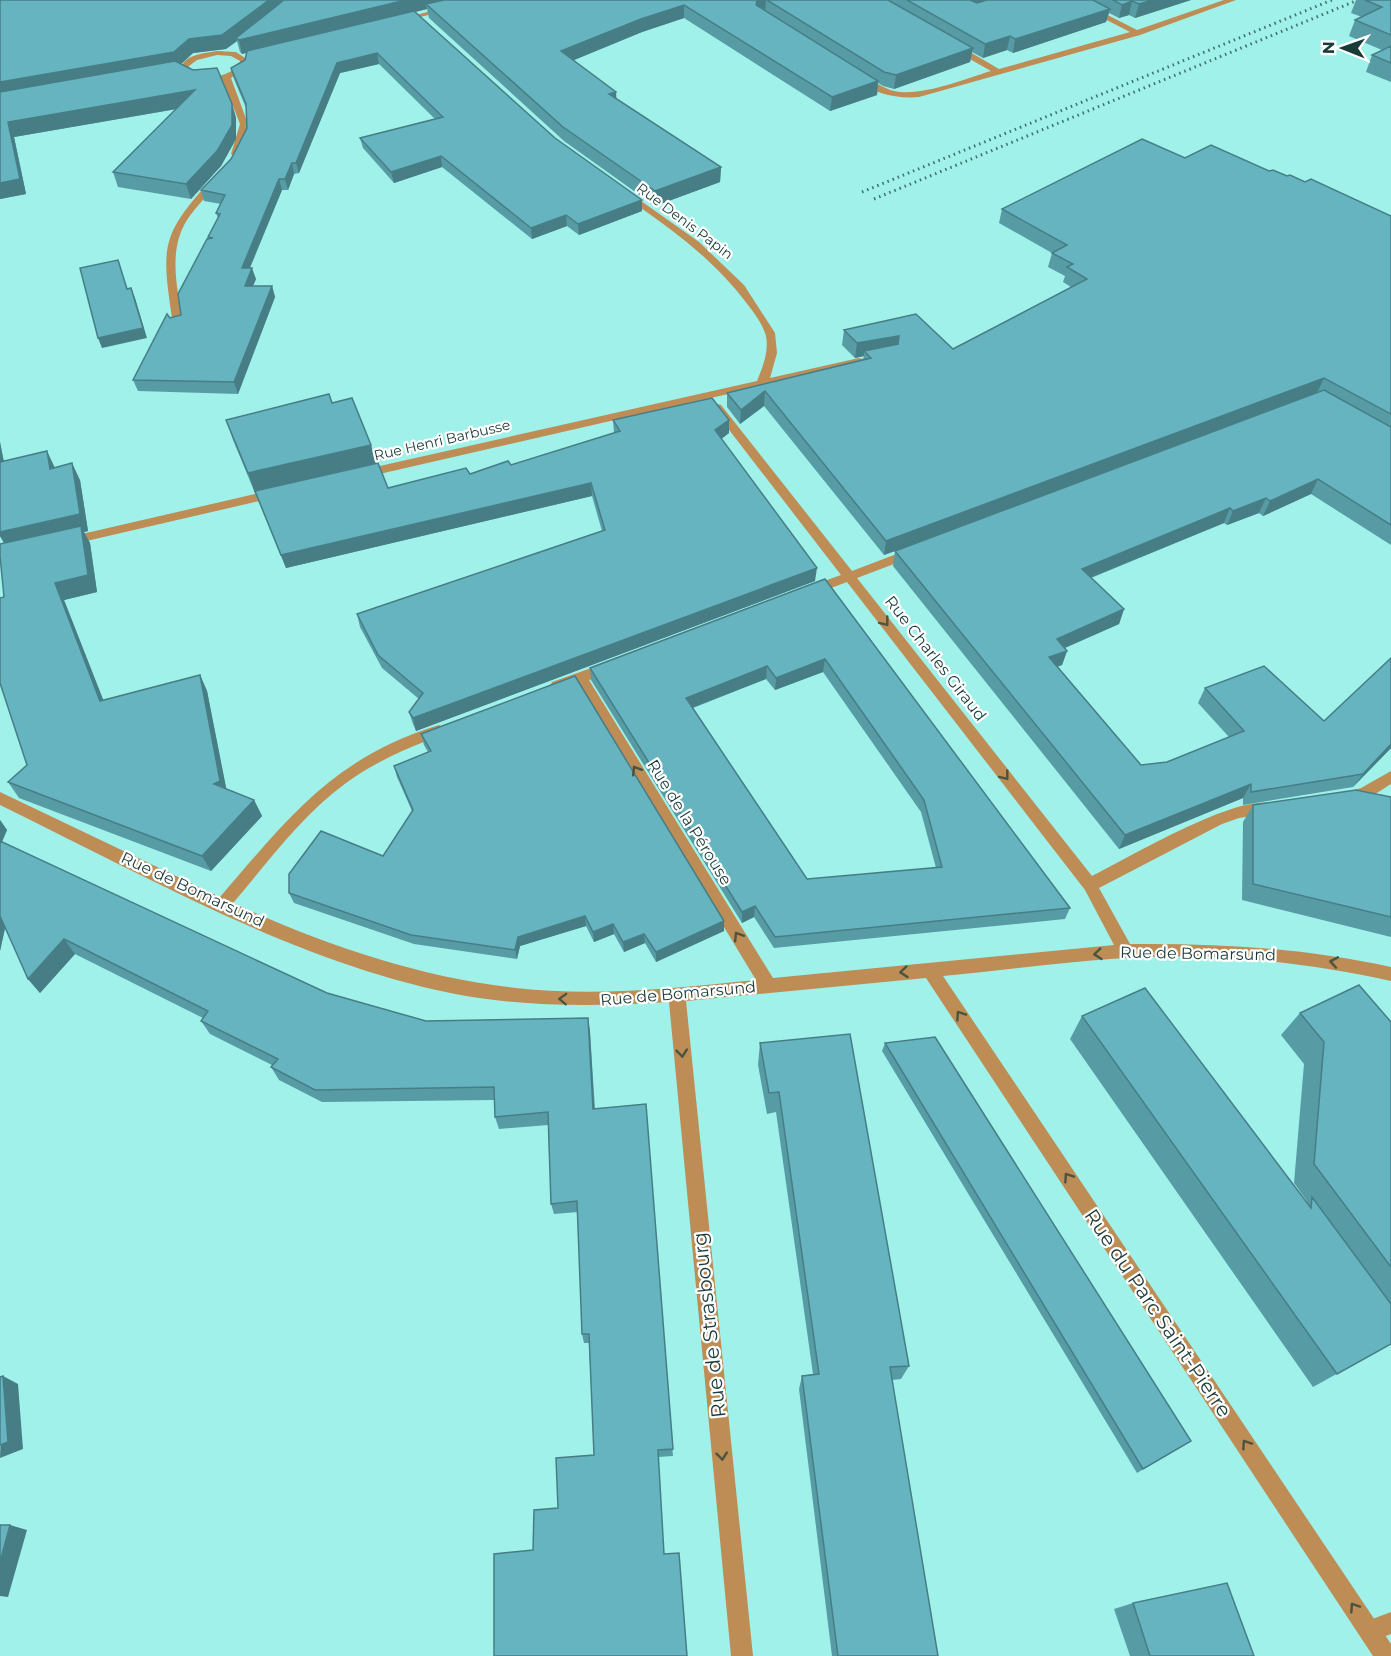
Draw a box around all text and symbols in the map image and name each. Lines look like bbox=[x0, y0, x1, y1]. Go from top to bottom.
north arrow bbox=[1313, 18, 1373, 78]
text: N bbox=[1319, 41, 1338, 54]
street label: Rue Denis Papin bbox=[633, 179, 737, 263]
street label: Rue Henri Barbusse bbox=[372, 416, 512, 464]
street label: Rue Charles Giraud bbox=[881, 592, 990, 725]
one-way arrow bbox=[878, 616, 889, 627]
street label: Rue de la Pérouse bbox=[643, 756, 736, 888]
one-way arrow bbox=[632, 766, 644, 776]
one-way arrow bbox=[997, 770, 1008, 781]
street label: Rue de Bomarsund bbox=[118, 848, 267, 931]
one-way arrow bbox=[734, 932, 746, 942]
street label: Rue de Bomarsund bbox=[1120, 943, 1276, 964]
one-way arrow bbox=[1093, 947, 1102, 960]
one-way arrow bbox=[1329, 956, 1339, 968]
one-way arrow bbox=[899, 966, 908, 978]
street label: Rue de Bomarsund bbox=[600, 977, 757, 1010]
one-way arrow bbox=[558, 993, 567, 1005]
one-way arrow bbox=[956, 1011, 967, 1022]
one-way arrow bbox=[675, 1049, 688, 1058]
one-way arrow bbox=[1064, 1173, 1075, 1184]
street label: Rue du Parc Saint-Pierre bbox=[1079, 1204, 1237, 1422]
street label: Rue de Strasbourg bbox=[687, 1231, 731, 1419]
one-way arrow bbox=[1242, 1440, 1253, 1451]
one-way arrow bbox=[715, 1452, 728, 1461]
one-way arrow bbox=[1350, 1602, 1361, 1613]

